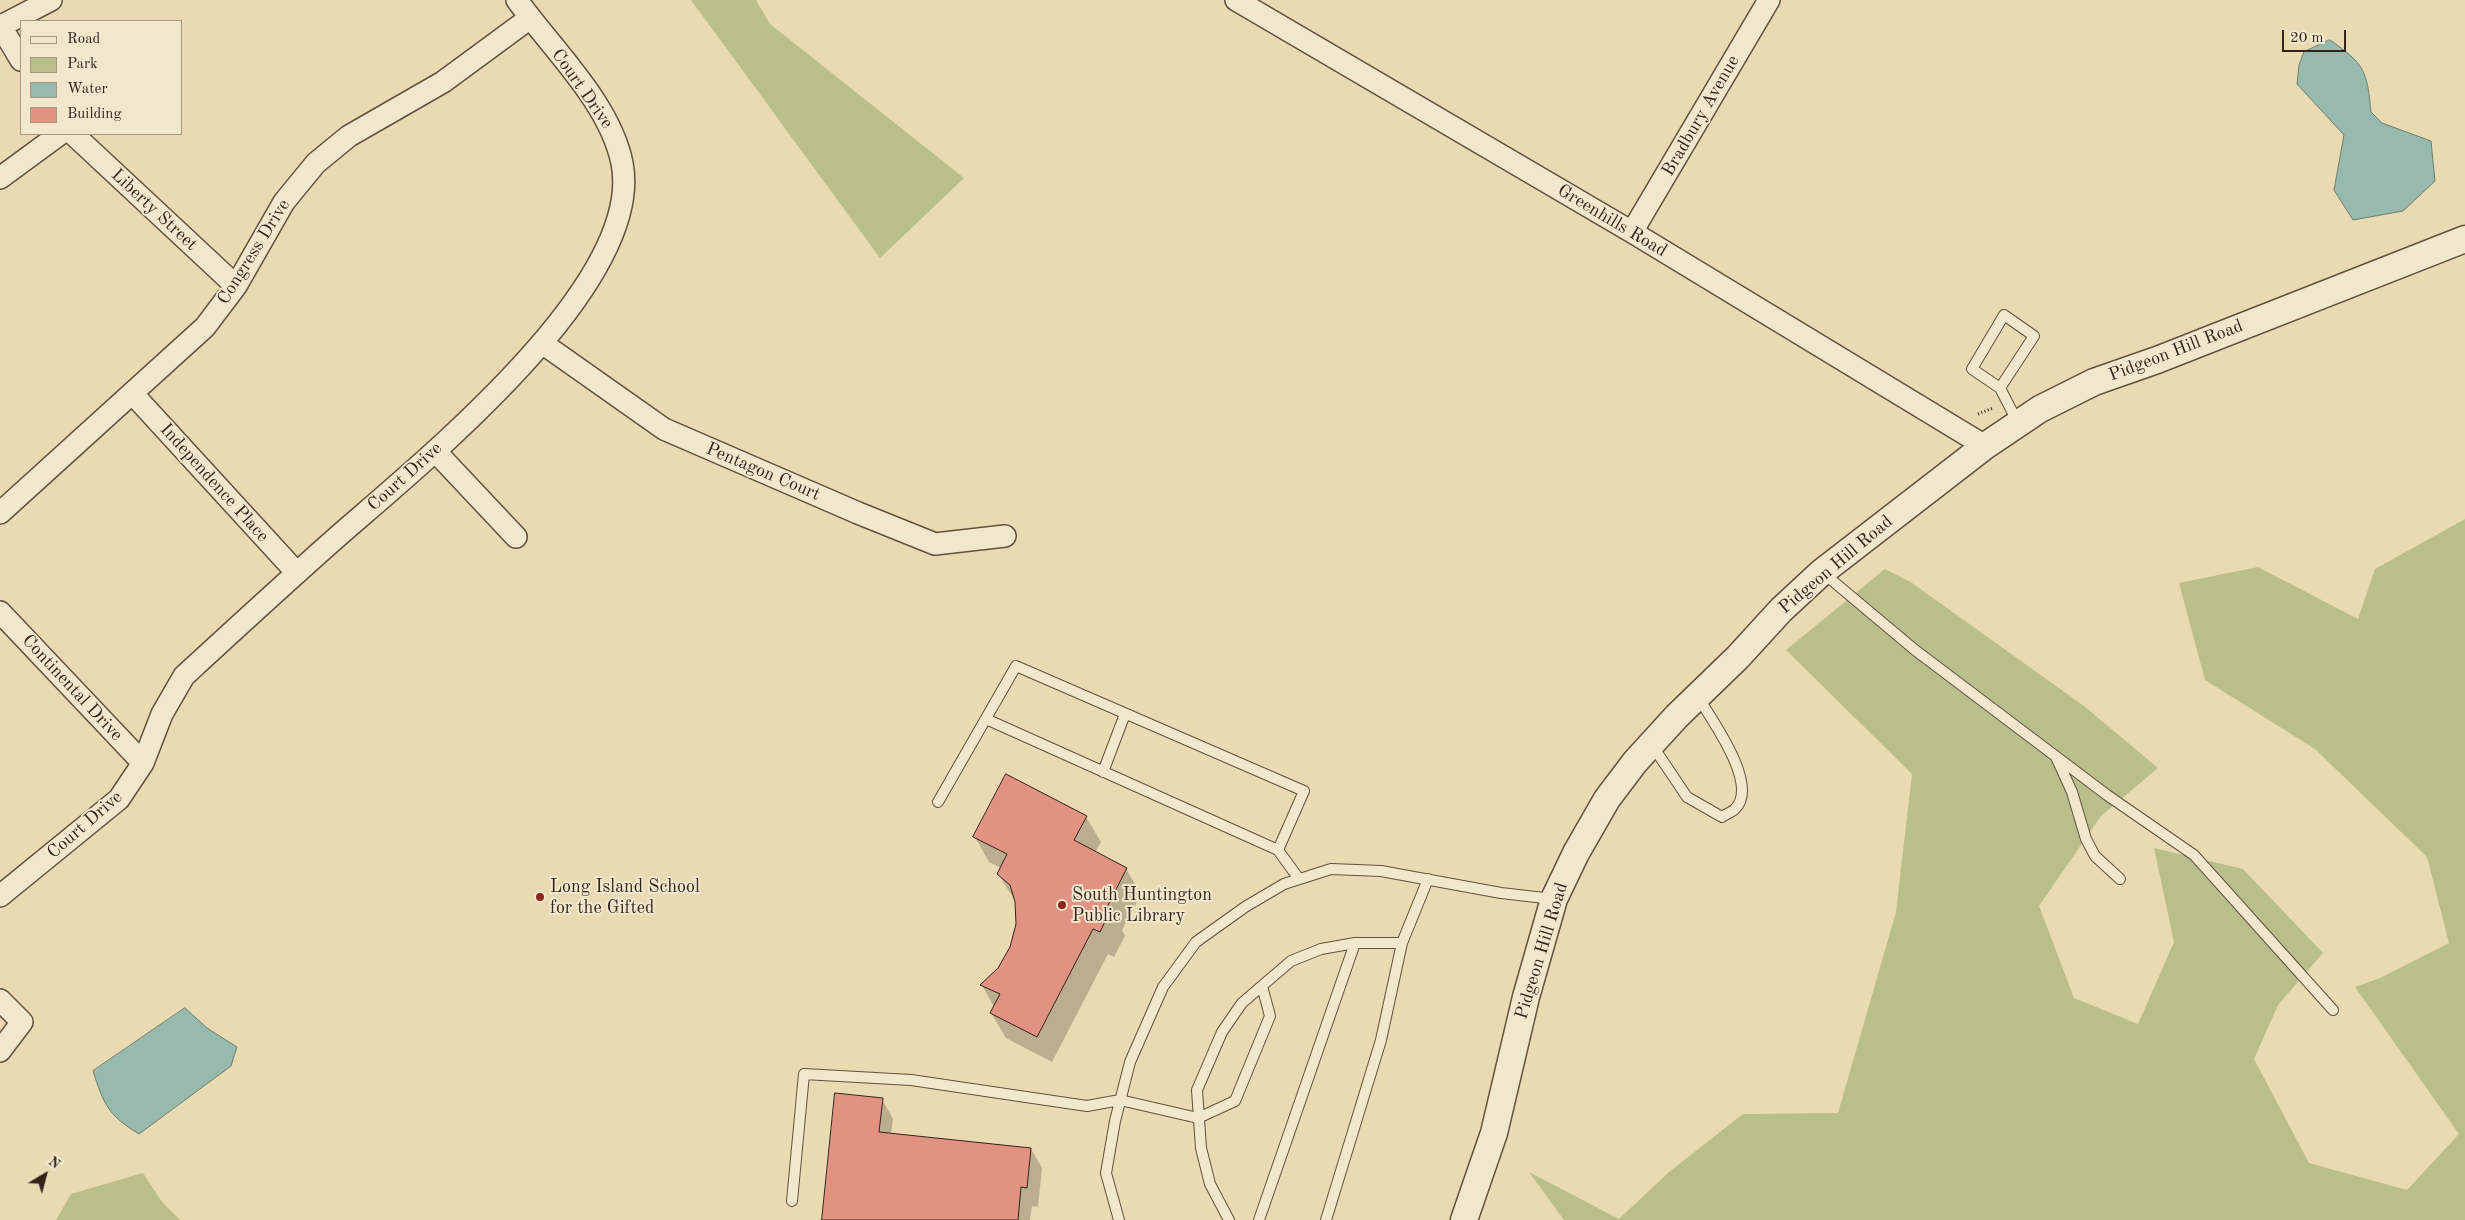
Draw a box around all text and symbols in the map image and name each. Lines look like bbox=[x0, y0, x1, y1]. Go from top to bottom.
legend bbox=[20, 20, 182, 135]
scale bar bbox=[2285, 20, 2349, 52]
text: 20 m bbox=[2290, 31, 2324, 46]
text: Road bbox=[67, 32, 100, 47]
street label: Court Drive bbox=[547, 45, 617, 133]
street label: Bradbury Avenue bbox=[1658, 52, 1744, 180]
text: Park bbox=[67, 57, 98, 72]
text: Water bbox=[67, 82, 108, 97]
text: Building bbox=[67, 107, 122, 122]
street label: Liberty Street bbox=[106, 164, 202, 256]
street label: Greenhills Road bbox=[1553, 180, 1671, 262]
street label: Congress Drive bbox=[213, 195, 295, 309]
street label: Pidgeon Hill Road bbox=[2106, 315, 2246, 387]
street label: Independence Place bbox=[155, 419, 273, 547]
street label: Court Drive bbox=[363, 438, 447, 516]
street label: Pentagon Court bbox=[703, 438, 823, 506]
street label: Pidgeon Hill Road bbox=[1775, 511, 1897, 619]
street label: Continental Drive bbox=[17, 630, 127, 746]
street label: Court Drive bbox=[43, 786, 127, 864]
place label: Long Island School for the Gifted bbox=[550, 876, 700, 919]
street label: Pidgeon Hill Road bbox=[1511, 880, 1573, 1022]
place label: South Huntington Public Library bbox=[1072, 884, 1212, 926]
marker: Long Island School for the Gifted bbox=[534, 891, 546, 903]
marker: South Huntington Public Library bbox=[1056, 899, 1068, 911]
north arrow bbox=[20, 1150, 70, 1200]
text: N bbox=[46, 1154, 63, 1172]

